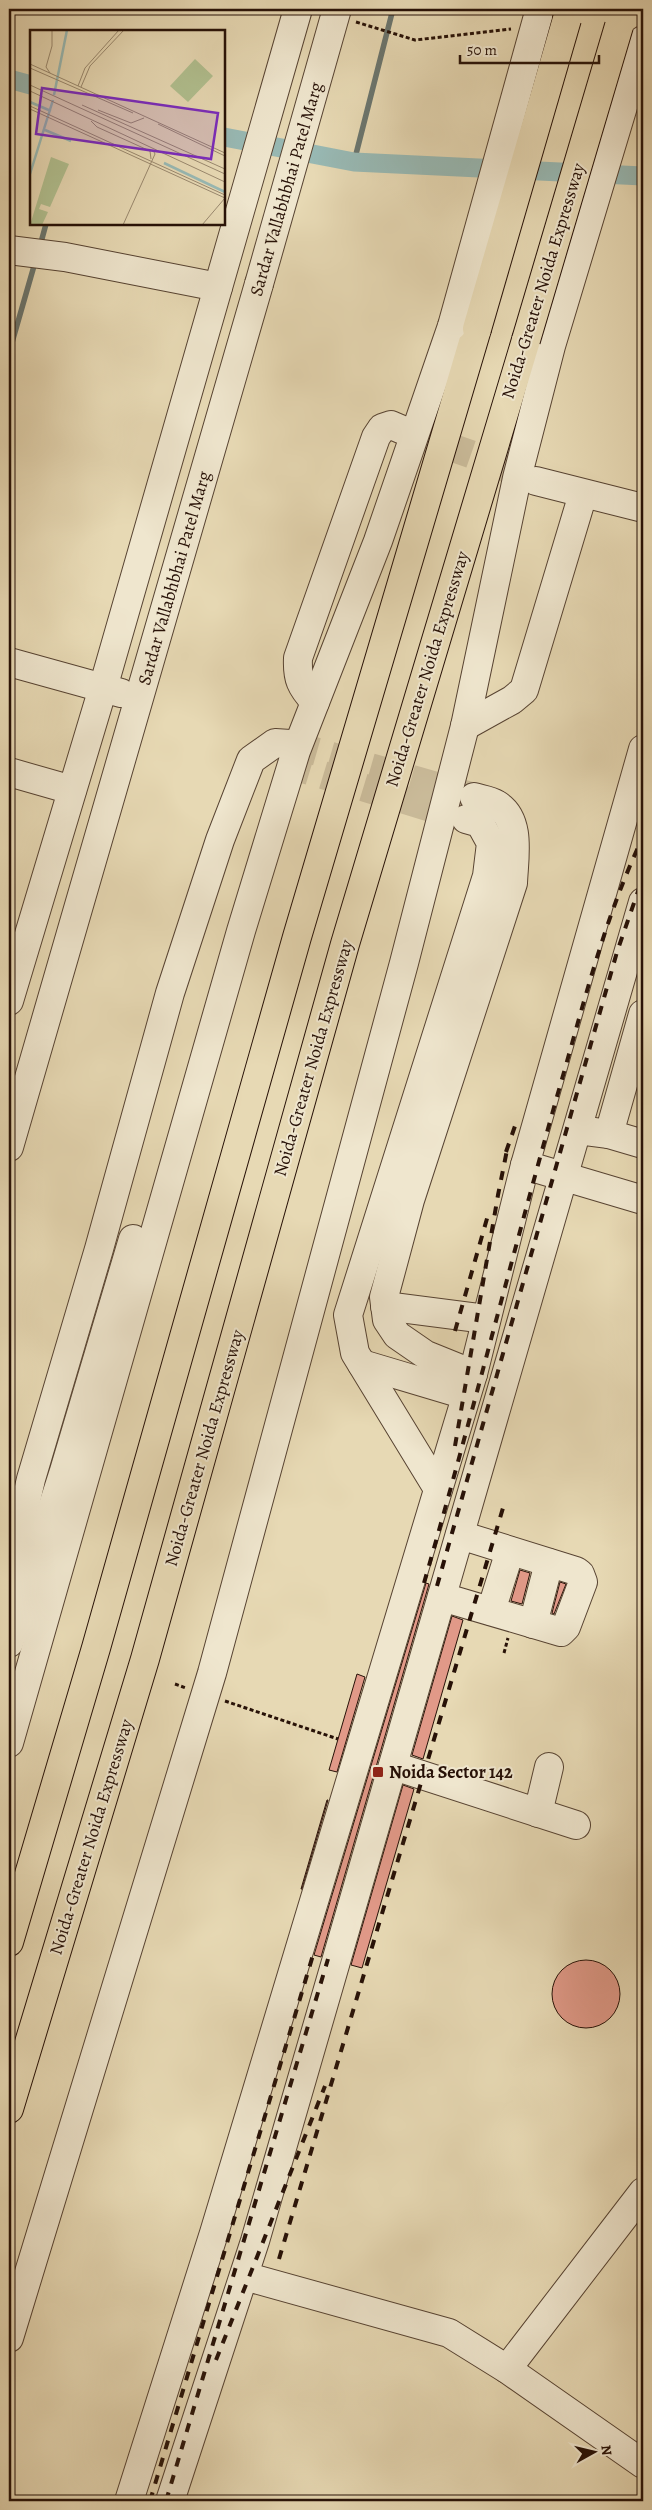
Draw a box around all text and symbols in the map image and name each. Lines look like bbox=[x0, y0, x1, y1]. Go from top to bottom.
inset map bbox=[30, 30, 225, 225]
scale bar bbox=[460, 32, 598, 64]
text: 50 m bbox=[467, 40, 497, 60]
street label: Sardar Vallabhbhai Patel Marg bbox=[244, 79, 328, 299]
street label: Noida-Greater Noida Expressway bbox=[496, 159, 591, 402]
street label: Sardar Vallabhbhai Patel Marg bbox=[132, 468, 216, 688]
street label: Noida-Greater Noida Expressway bbox=[380, 547, 475, 790]
street label: Noida-Greater Noida Expressway bbox=[268, 936, 359, 1179]
street label: Noida-Greater Noida Expressway bbox=[159, 1326, 250, 1569]
street label: Noida-Greater Noida Expressway bbox=[44, 1715, 139, 1958]
place label: Noida Sector 142 bbox=[389, 1760, 513, 1784]
marker: Noida Sector 142 bbox=[371, 1765, 385, 1779]
north arrow bbox=[570, 2428, 620, 2478]
text: N bbox=[596, 2444, 616, 2457]

